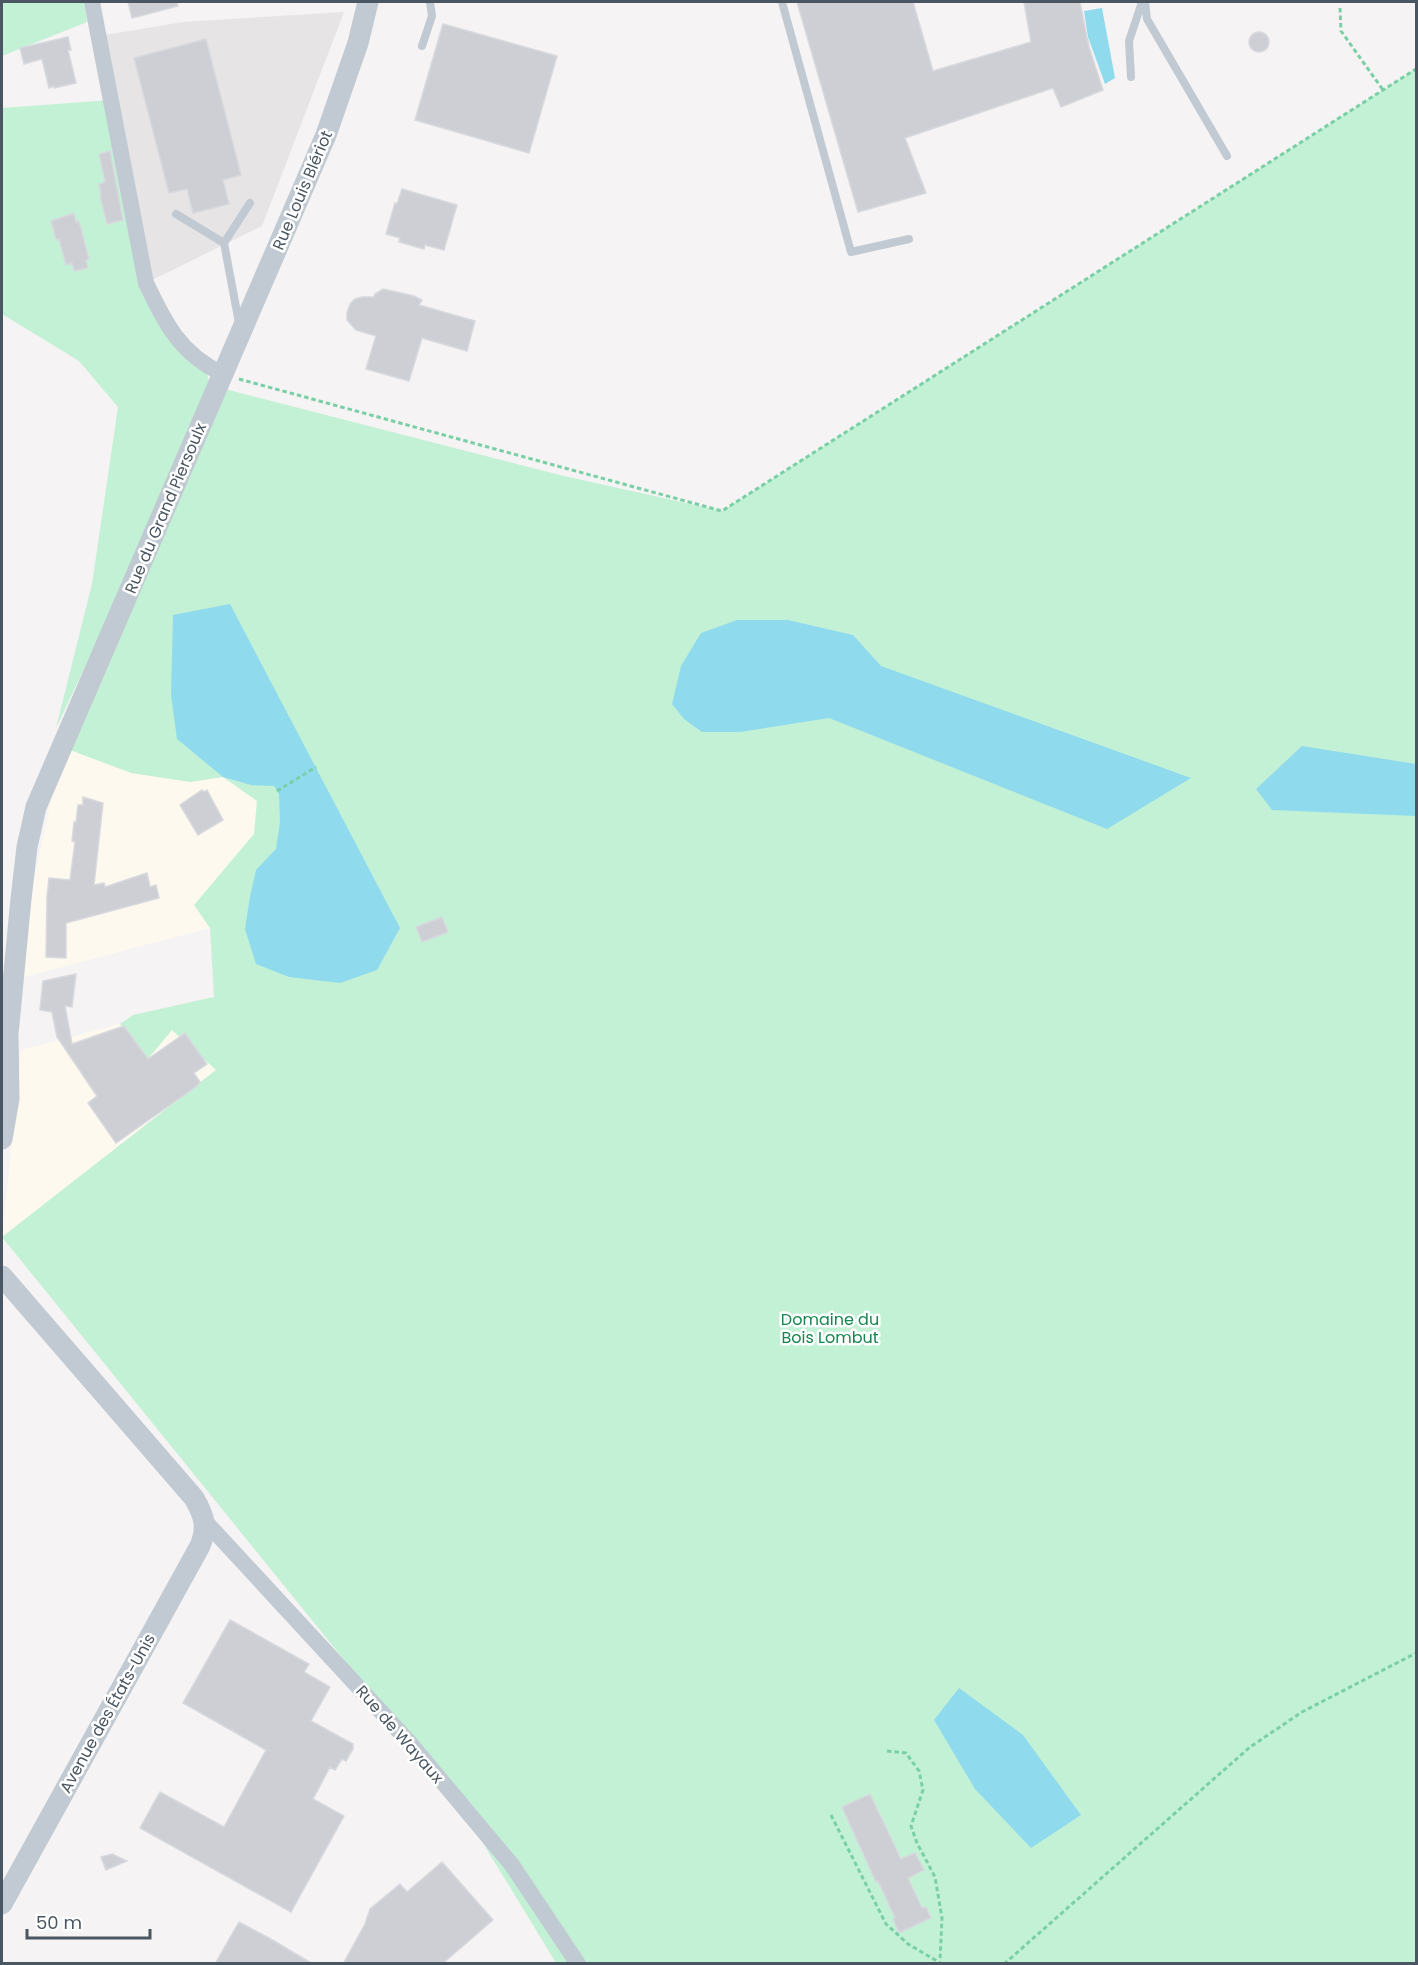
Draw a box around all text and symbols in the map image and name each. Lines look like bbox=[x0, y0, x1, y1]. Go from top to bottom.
street label: Rue Louis Blériot bbox=[267, 127, 338, 253]
street label: Rue du Grand Piersoulx bbox=[119, 419, 212, 597]
park label: Domaine du Bois Lombut bbox=[781, 1308, 879, 1349]
street label: Avenue des États-Unis bbox=[54, 1629, 161, 1797]
street label: Rue de Wayaux bbox=[350, 1680, 449, 1789]
scale bar bbox=[27, 1902, 150, 1940]
text: 50 m bbox=[36, 1910, 82, 1935]

